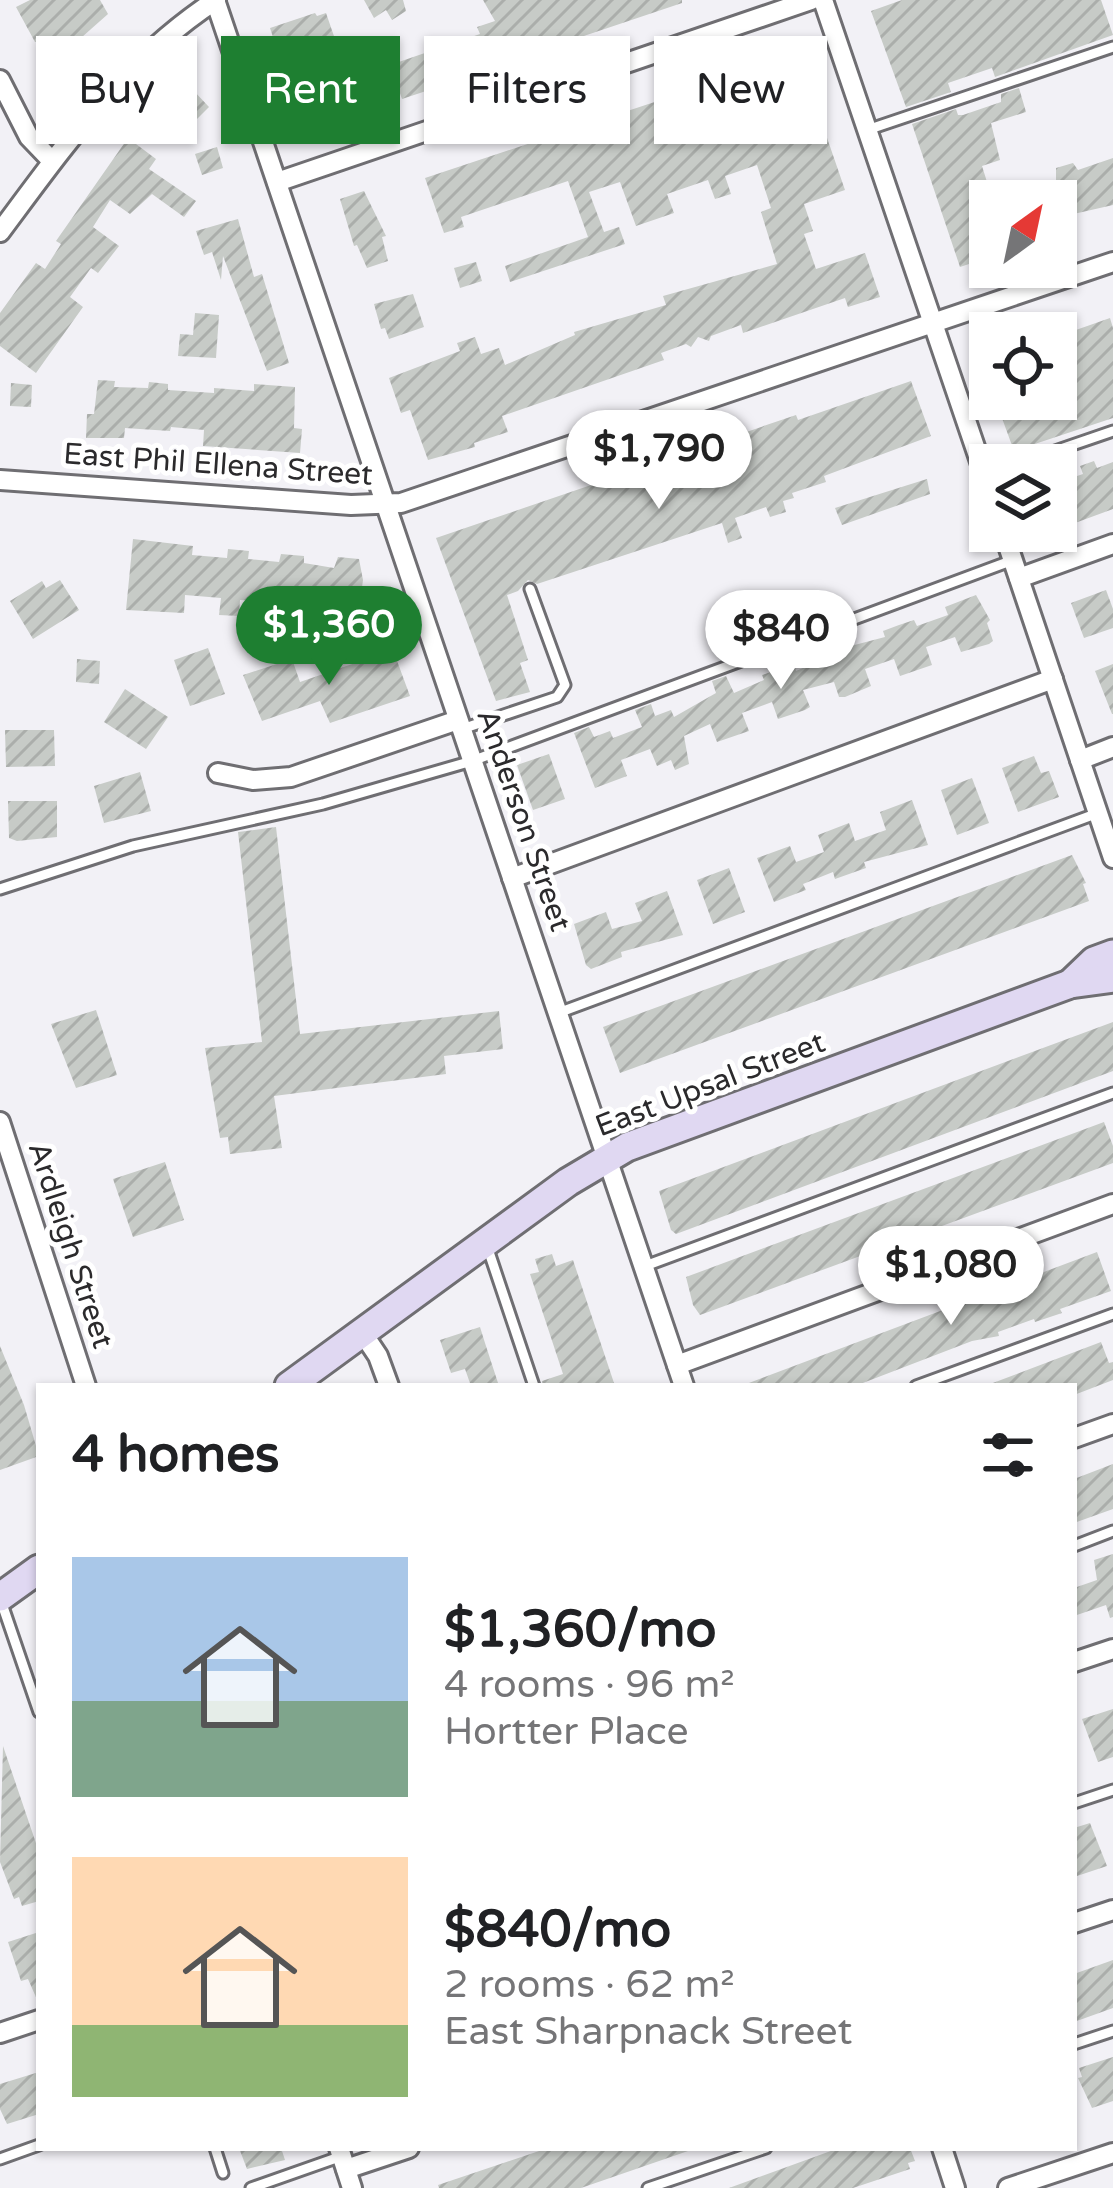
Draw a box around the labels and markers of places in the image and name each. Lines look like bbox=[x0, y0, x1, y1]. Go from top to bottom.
pin: $1,790 bbox=[561, 410, 757, 512]
pin: $1,360 bbox=[231, 586, 427, 688]
pin: $840 bbox=[710, 590, 852, 692]
pin: $1,080 bbox=[853, 1226, 1049, 1328]

